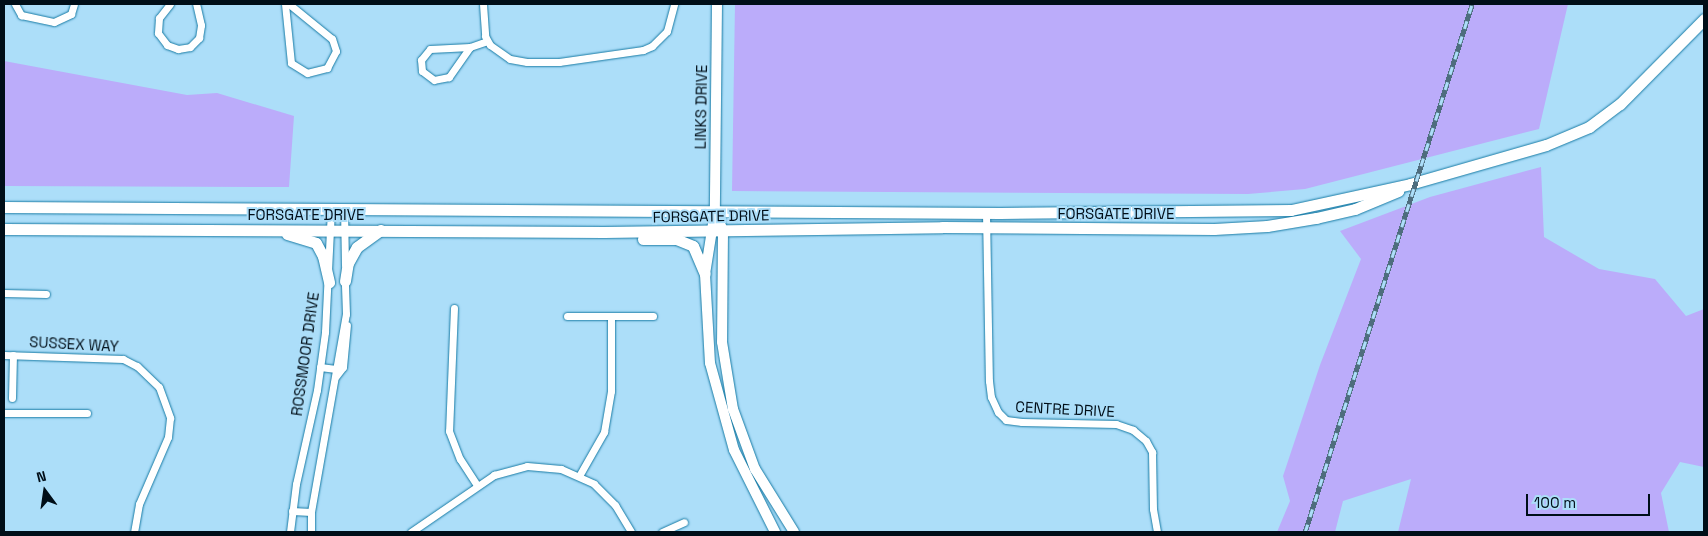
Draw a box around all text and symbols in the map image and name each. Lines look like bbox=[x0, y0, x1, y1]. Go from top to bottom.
street label: LINKS DRIVE bbox=[691, 64, 711, 150]
street label: FORSGATE DRIVE bbox=[1058, 205, 1174, 223]
street label: FORSGATE DRIVE bbox=[248, 206, 364, 224]
street label: FORSGATE DRIVE bbox=[652, 206, 770, 226]
street label: ROSSMOOR DRIVE bbox=[287, 291, 323, 417]
street label: SUSSEX WAY bbox=[29, 333, 119, 355]
street label: CENTRE DRIVE bbox=[1015, 397, 1115, 421]
north arrow bbox=[20, 466, 70, 516]
text: N bbox=[35, 467, 48, 486]
scale bar bbox=[1528, 484, 1652, 516]
text: 100 m bbox=[1534, 493, 1576, 512]

